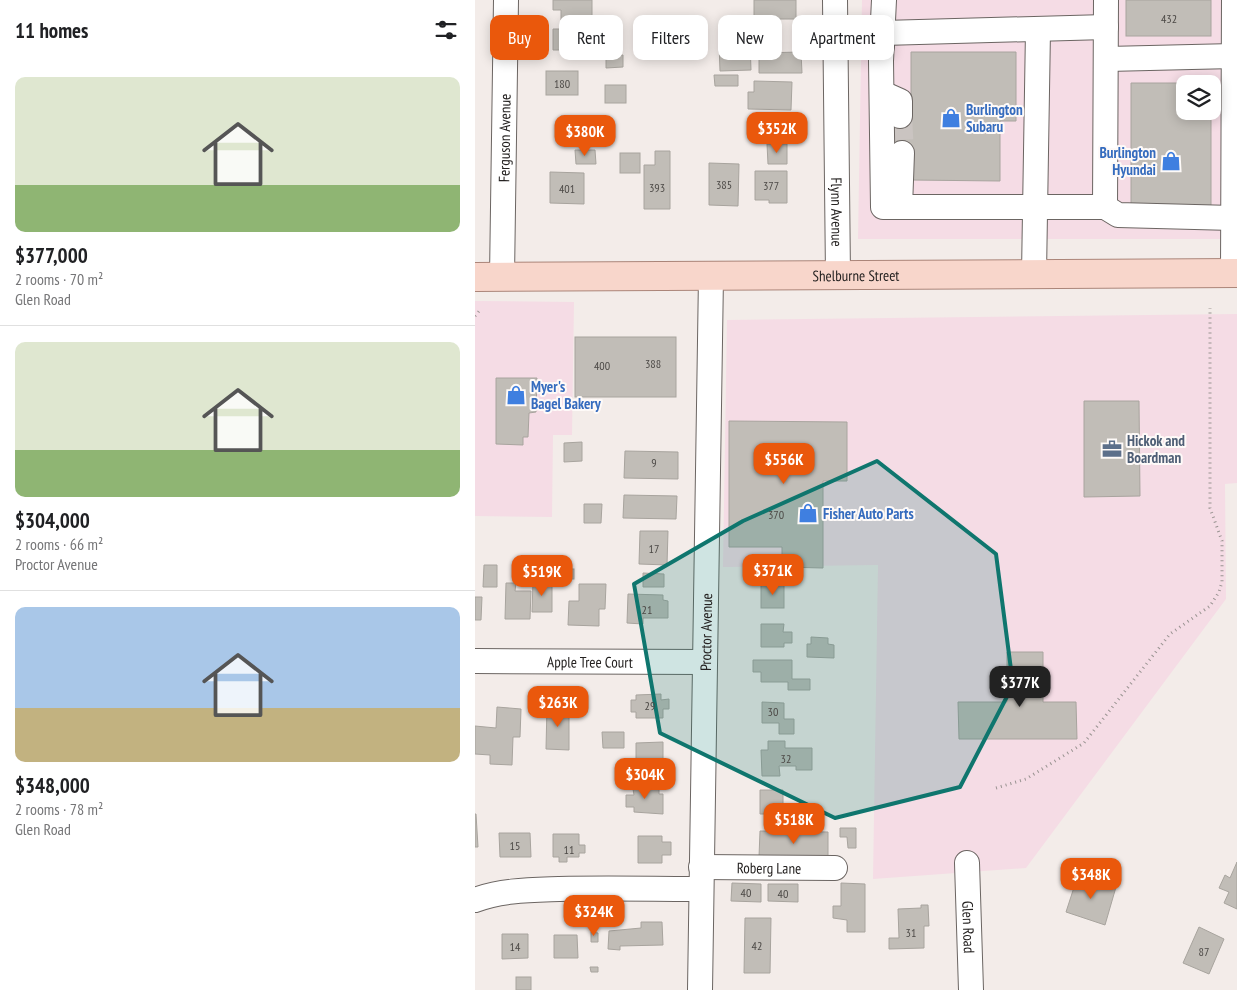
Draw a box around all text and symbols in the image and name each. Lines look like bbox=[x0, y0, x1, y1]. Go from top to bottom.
house number: 432 bbox=[1161, 11, 1177, 26]
chip: Buy bbox=[490, 15, 549, 60]
chip: Rent bbox=[559, 15, 623, 60]
chip: Filters bbox=[633, 15, 708, 60]
chip: New bbox=[718, 15, 782, 60]
chip: Apartment bbox=[792, 15, 894, 60]
icon: filters bbox=[432, 16, 460, 44]
text: 11 homes bbox=[15, 17, 88, 44]
map controls bbox=[1176, 75, 1221, 120]
button: layers bbox=[1176, 75, 1221, 120]
house number: 180 bbox=[554, 76, 570, 91]
street label: Ferguson Avenue bbox=[494, 94, 514, 182]
place label: Burlington Subaru bbox=[966, 100, 1023, 136]
shop icon: Burlington Subaru bbox=[940, 107, 962, 129]
icon: home bbox=[193, 109, 283, 199]
pin: $352K bbox=[742, 112, 812, 154]
pin: $380K bbox=[550, 114, 620, 157]
text: $352K bbox=[758, 118, 796, 138]
text: $380K bbox=[566, 121, 604, 141]
place label: Burlington Hyundai bbox=[1099, 143, 1156, 179]
shop icon: Burlington Hyundai bbox=[1160, 150, 1182, 172]
house number: 385 bbox=[716, 177, 732, 192]
street label: Flynn Avenue bbox=[827, 177, 847, 247]
house number: 377 bbox=[763, 178, 779, 193]
house number: 393 bbox=[649, 180, 665, 195]
house number: 401 bbox=[559, 181, 575, 196]
text: $377,000 bbox=[15, 242, 88, 269]
street label: Shelburne Street bbox=[812, 265, 900, 285]
text: 2 rooms · 70 m² bbox=[15, 269, 103, 289]
text: Glen Road bbox=[15, 289, 71, 309]
house number: 388 bbox=[645, 356, 661, 371]
house number: 400 bbox=[594, 358, 610, 373]
icon: home bbox=[193, 375, 283, 465]
place label: Myer's Bagel Bakery bbox=[531, 377, 602, 413]
shop icon: Myer's Bagel Bakery bbox=[505, 384, 527, 406]
place label: Hickok and Boardman bbox=[1127, 431, 1185, 467]
office icon: Hickok and Boardman bbox=[1101, 438, 1123, 460]
pin: $556K bbox=[749, 442, 819, 485]
text: $556K bbox=[765, 449, 803, 469]
house number: 9 bbox=[651, 455, 657, 470]
shop icon: Fisher Auto Parts bbox=[797, 502, 819, 524]
place label: Fisher Auto Parts bbox=[823, 504, 914, 523]
text: $304,000 bbox=[15, 507, 90, 534]
house number: 370 bbox=[768, 507, 784, 522]
text: 2 rooms · 66 m² bbox=[15, 534, 103, 554]
house number: 17 bbox=[649, 541, 659, 556]
text: Proctor Avenue bbox=[15, 554, 98, 574]
pin: $519K bbox=[507, 554, 577, 597]
pin: $371K bbox=[738, 554, 808, 596]
text: $371K bbox=[754, 560, 792, 580]
text: $519K bbox=[523, 561, 561, 581]
street label: Proctor Avenue bbox=[695, 593, 716, 671]
house number: 21 bbox=[642, 602, 652, 617]
icon: home bbox=[193, 640, 283, 730]
street label: Apple Tree Court bbox=[547, 652, 633, 671]
pin: $377K bbox=[985, 666, 1055, 708]
text: $377K bbox=[1001, 672, 1039, 692]
pin: $263K bbox=[523, 686, 593, 728]
text: $263K bbox=[539, 692, 577, 712]
house number: 29 bbox=[645, 698, 655, 713]
house number: 30 bbox=[768, 704, 778, 719]
house number: 32 bbox=[781, 751, 791, 766]
pin: $304K bbox=[610, 758, 680, 800]
text: $304K bbox=[626, 764, 664, 784]
text: $348,000 bbox=[15, 772, 90, 799]
text: 2 rooms · 78 m² bbox=[15, 799, 103, 819]
pin: $518K bbox=[759, 802, 829, 845]
text: $518K bbox=[775, 809, 813, 829]
text: Glen Road bbox=[15, 819, 71, 839]
house number: 15 bbox=[510, 838, 520, 853]
house number: 11 bbox=[564, 842, 574, 857]
street label: Roberg Lane bbox=[737, 858, 801, 877]
pin: $348K bbox=[1056, 858, 1126, 900]
text: $348K bbox=[1072, 864, 1110, 884]
house number: 40 bbox=[741, 885, 751, 900]
house number: 40 bbox=[778, 886, 788, 901]
pin: $324K bbox=[559, 894, 629, 937]
street label: Glen Road bbox=[959, 900, 979, 954]
text: $324K bbox=[575, 901, 613, 921]
house number: 31 bbox=[906, 925, 916, 940]
house number: 42 bbox=[752, 938, 762, 953]
house number: 14 bbox=[510, 939, 521, 954]
house number: 87 bbox=[1199, 944, 1209, 959]

